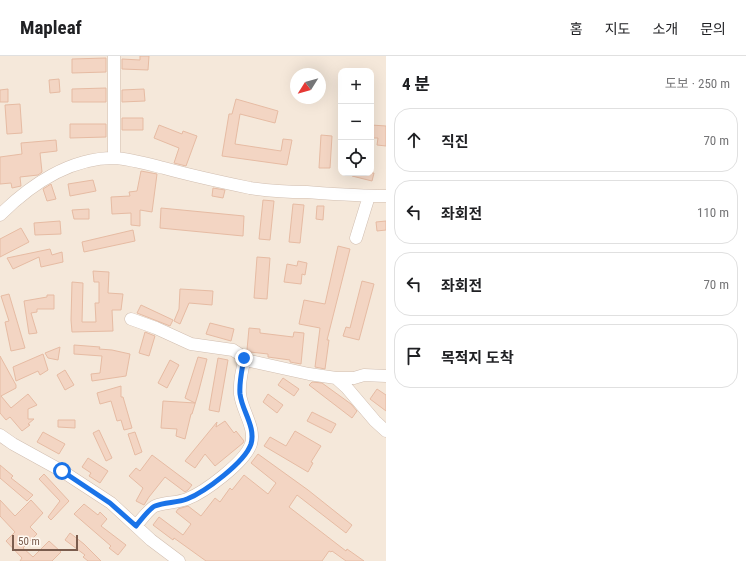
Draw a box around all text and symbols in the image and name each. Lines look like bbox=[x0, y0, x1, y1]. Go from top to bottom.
text: Mapleaf bbox=[20, 16, 82, 39]
text: 홈 bbox=[570, 21, 583, 37]
text: 지도 bbox=[605, 21, 630, 37]
text: 소개 bbox=[652, 21, 678, 37]
text: 문의 bbox=[700, 21, 726, 37]
north arrow bbox=[290, 68, 326, 104]
map controls bbox=[338, 68, 374, 176]
button: + bbox=[338, 68, 374, 104]
text: 4 분 bbox=[402, 74, 430, 94]
text: 도보 · 250 m bbox=[665, 76, 730, 91]
button: − bbox=[338, 104, 374, 140]
icon: ahead bbox=[403, 129, 425, 151]
text: 직진 bbox=[441, 133, 469, 151]
text: 70 m bbox=[703, 133, 729, 148]
button: locate bbox=[338, 140, 374, 176]
icon: left bbox=[403, 201, 425, 223]
text: 좌회전 bbox=[441, 205, 482, 223]
text: 110 m bbox=[697, 205, 729, 220]
icon: left bbox=[403, 273, 425, 295]
text: 좌회전 bbox=[441, 277, 482, 295]
text: 70 m bbox=[703, 277, 729, 292]
icon: arrive bbox=[403, 345, 425, 367]
route end bbox=[235, 349, 253, 367]
text: 목적지 도착 bbox=[441, 349, 513, 367]
route start bbox=[53, 462, 71, 480]
scale bar bbox=[12, 533, 78, 552]
text: 50 m bbox=[18, 535, 40, 548]

